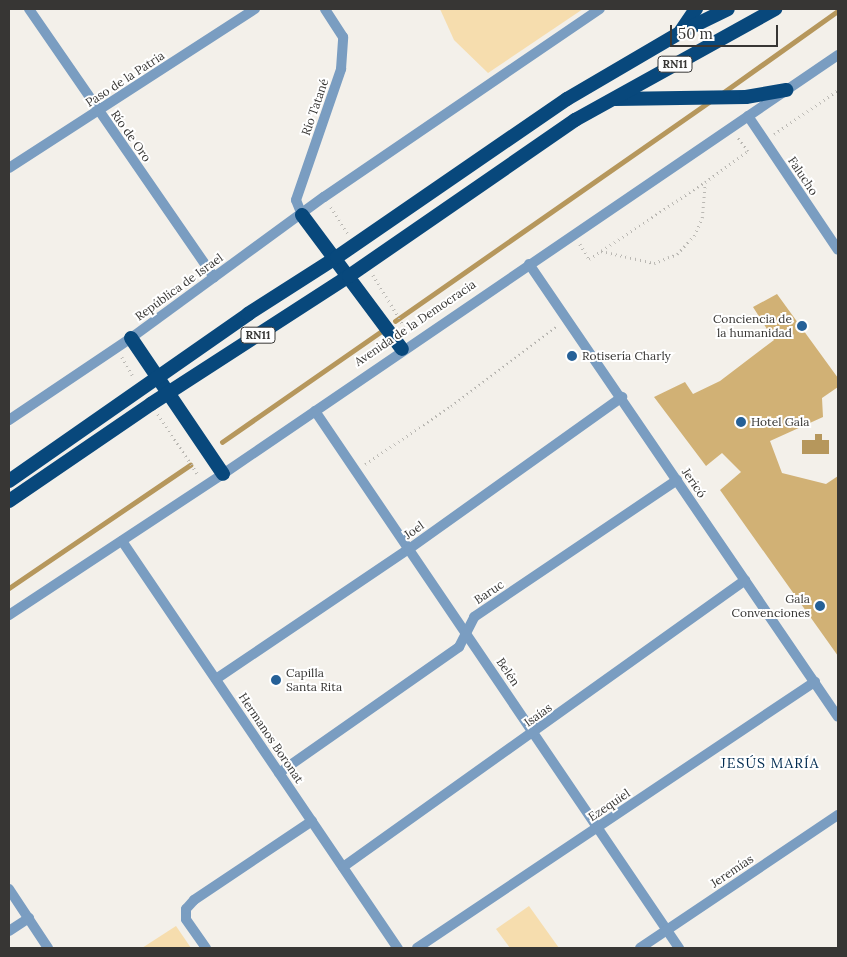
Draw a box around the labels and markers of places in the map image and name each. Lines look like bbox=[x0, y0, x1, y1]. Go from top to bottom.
place label: Conciencia de la humanidad bbox=[713, 312, 792, 340]
marker: Conciencia de la humanidad bbox=[796, 320, 808, 332]
place label: Rotisería Charly bbox=[582, 349, 671, 363]
marker: Rotisería Charly bbox=[566, 350, 578, 362]
place label: Hotel Gala bbox=[751, 415, 809, 429]
marker: Hotel Gala bbox=[735, 416, 747, 428]
place label: Gala Convenciones bbox=[732, 592, 810, 620]
marker: Gala Convenciones bbox=[814, 600, 826, 612]
place label: Capilla Santa Rita bbox=[286, 666, 342, 694]
marker: Capilla Santa Rita bbox=[270, 674, 282, 686]

